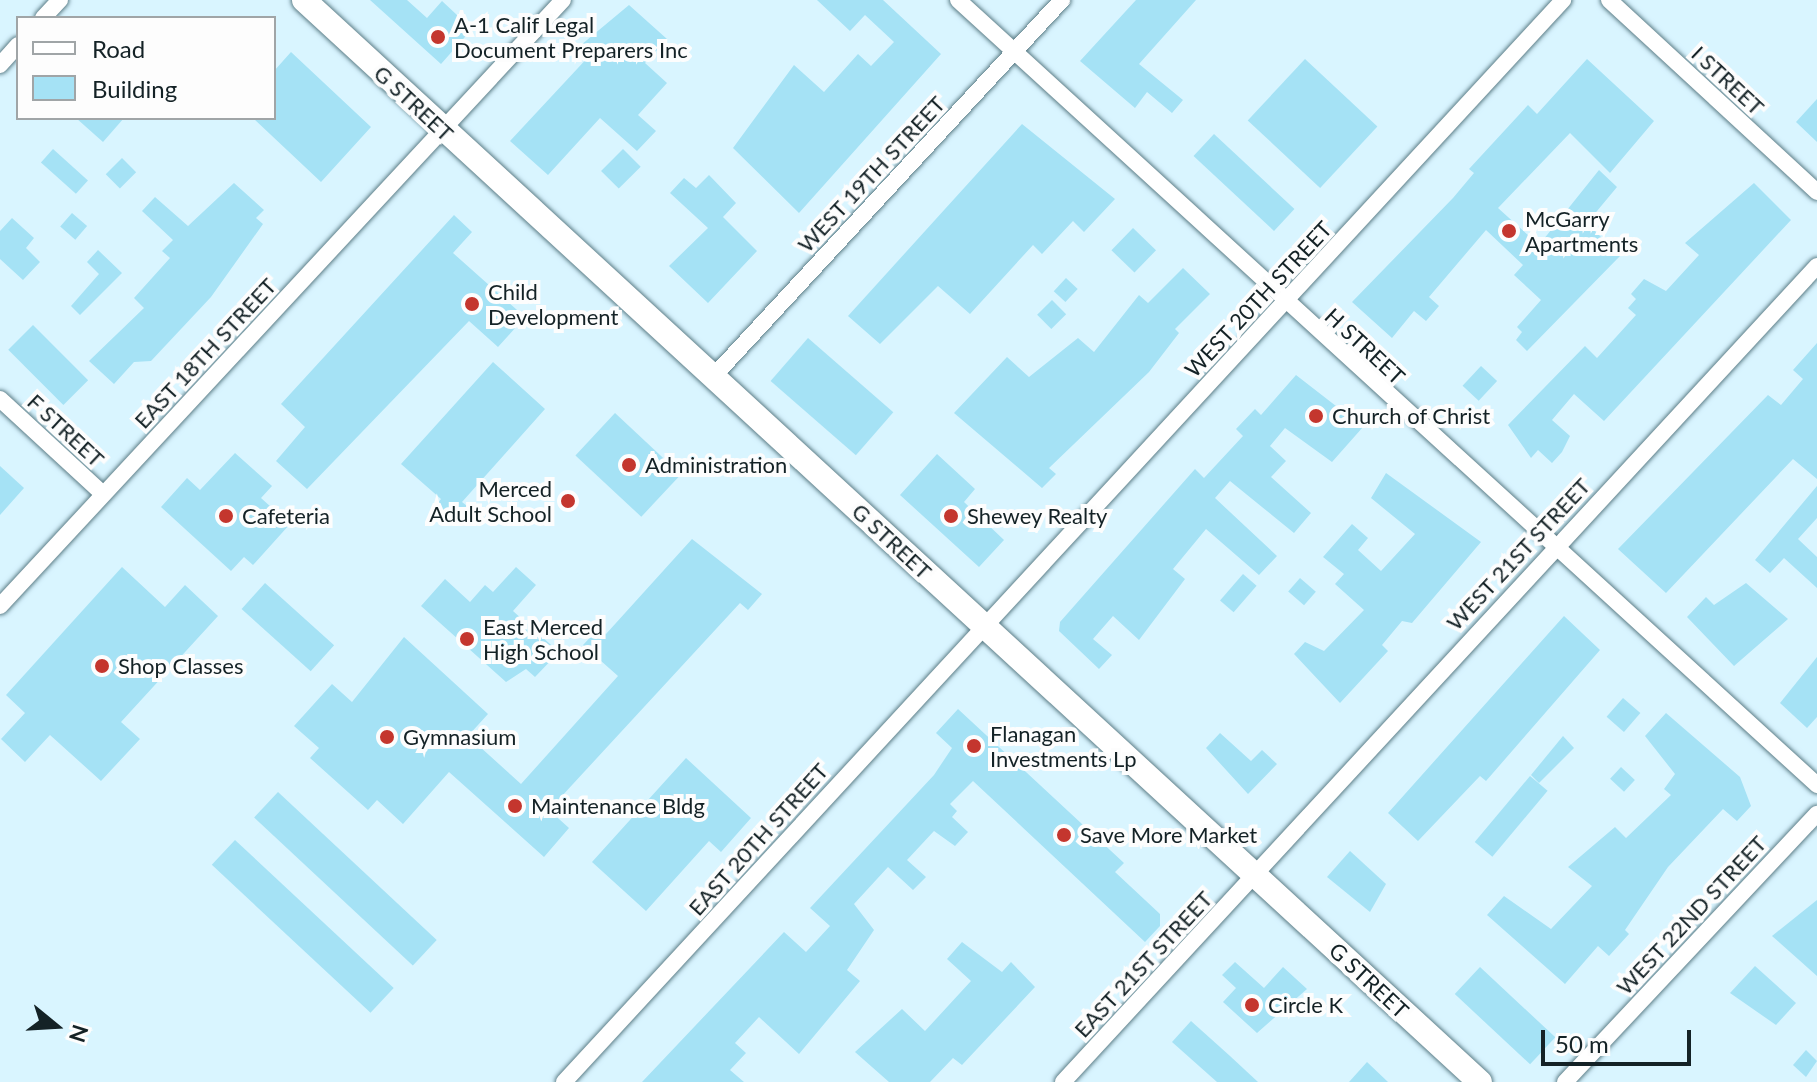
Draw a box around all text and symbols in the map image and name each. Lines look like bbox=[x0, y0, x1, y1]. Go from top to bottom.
place label: A-1 Calif Legal Document Preparers Inc bbox=[454, 11, 688, 62]
legend bbox=[16, 16, 276, 120]
marker: A-1 Calif Legal Document Preparers Inc bbox=[429, 28, 447, 46]
text: Road bbox=[92, 34, 145, 63]
street label: I STREET bbox=[1686, 40, 1770, 120]
street label: G STREET bbox=[369, 60, 459, 146]
text: Building bbox=[92, 74, 177, 103]
street label: WEST 19TH STREET bbox=[792, 90, 950, 258]
place label: McGarry Apartments bbox=[1525, 205, 1638, 256]
street label: WEST 20TH STREET bbox=[1179, 215, 1337, 383]
marker: McGarry Apartments bbox=[1500, 222, 1518, 240]
street label: EAST 18TH STREET bbox=[128, 272, 282, 434]
place label: Child Development bbox=[488, 278, 618, 330]
marker: Child Development bbox=[463, 295, 481, 313]
street label: H STREET bbox=[1320, 302, 1410, 390]
street label: F STREET bbox=[22, 388, 110, 472]
place label: Church of Christ bbox=[1332, 403, 1490, 429]
marker: Church of Christ bbox=[1307, 407, 1325, 425]
place label: Administration bbox=[645, 452, 787, 478]
marker: Administration bbox=[620, 456, 638, 474]
street label: WEST 21ST STREET bbox=[1440, 472, 1596, 636]
place label: Merced Adult School bbox=[429, 475, 552, 526]
marker: Merced Adult School bbox=[559, 492, 577, 510]
street label: G STREET bbox=[847, 498, 937, 584]
place label: Cafeteria bbox=[242, 503, 330, 529]
place label: Shewey Realty bbox=[967, 503, 1108, 529]
marker: Cafeteria bbox=[217, 507, 235, 525]
marker: Shewey Realty bbox=[942, 507, 960, 525]
place label: East Merced High School bbox=[483, 613, 603, 664]
marker: East Merced High School bbox=[458, 630, 476, 648]
place label: Shop Classes bbox=[118, 653, 243, 679]
marker: Shop Classes bbox=[93, 657, 111, 675]
place label: Flanagan Investments Lp bbox=[990, 720, 1137, 772]
place label: Gymnasium bbox=[403, 724, 516, 750]
marker: Gymnasium bbox=[378, 728, 396, 746]
marker: Flanagan Investments Lp bbox=[965, 737, 983, 755]
street label: EAST 20TH STREET bbox=[683, 757, 833, 921]
place label: Maintenance Bldg bbox=[531, 793, 705, 819]
marker: Maintenance Bldg bbox=[506, 797, 524, 815]
place label: Save More Market bbox=[1080, 822, 1257, 848]
marker: Save More Market bbox=[1055, 826, 1073, 844]
street label: WEST 22ND STREET bbox=[1610, 830, 1772, 1000]
street label: EAST 21ST STREET bbox=[1068, 885, 1218, 1043]
street label: G STREET bbox=[1324, 937, 1414, 1023]
north arrow bbox=[16, 986, 96, 1066]
place label: Circle K bbox=[1268, 992, 1343, 1018]
marker: Circle K bbox=[1243, 996, 1261, 1014]
scale bar bbox=[1545, 1014, 1695, 1064]
text: N bbox=[64, 1021, 95, 1046]
text: 50 m bbox=[1555, 1029, 1609, 1058]

